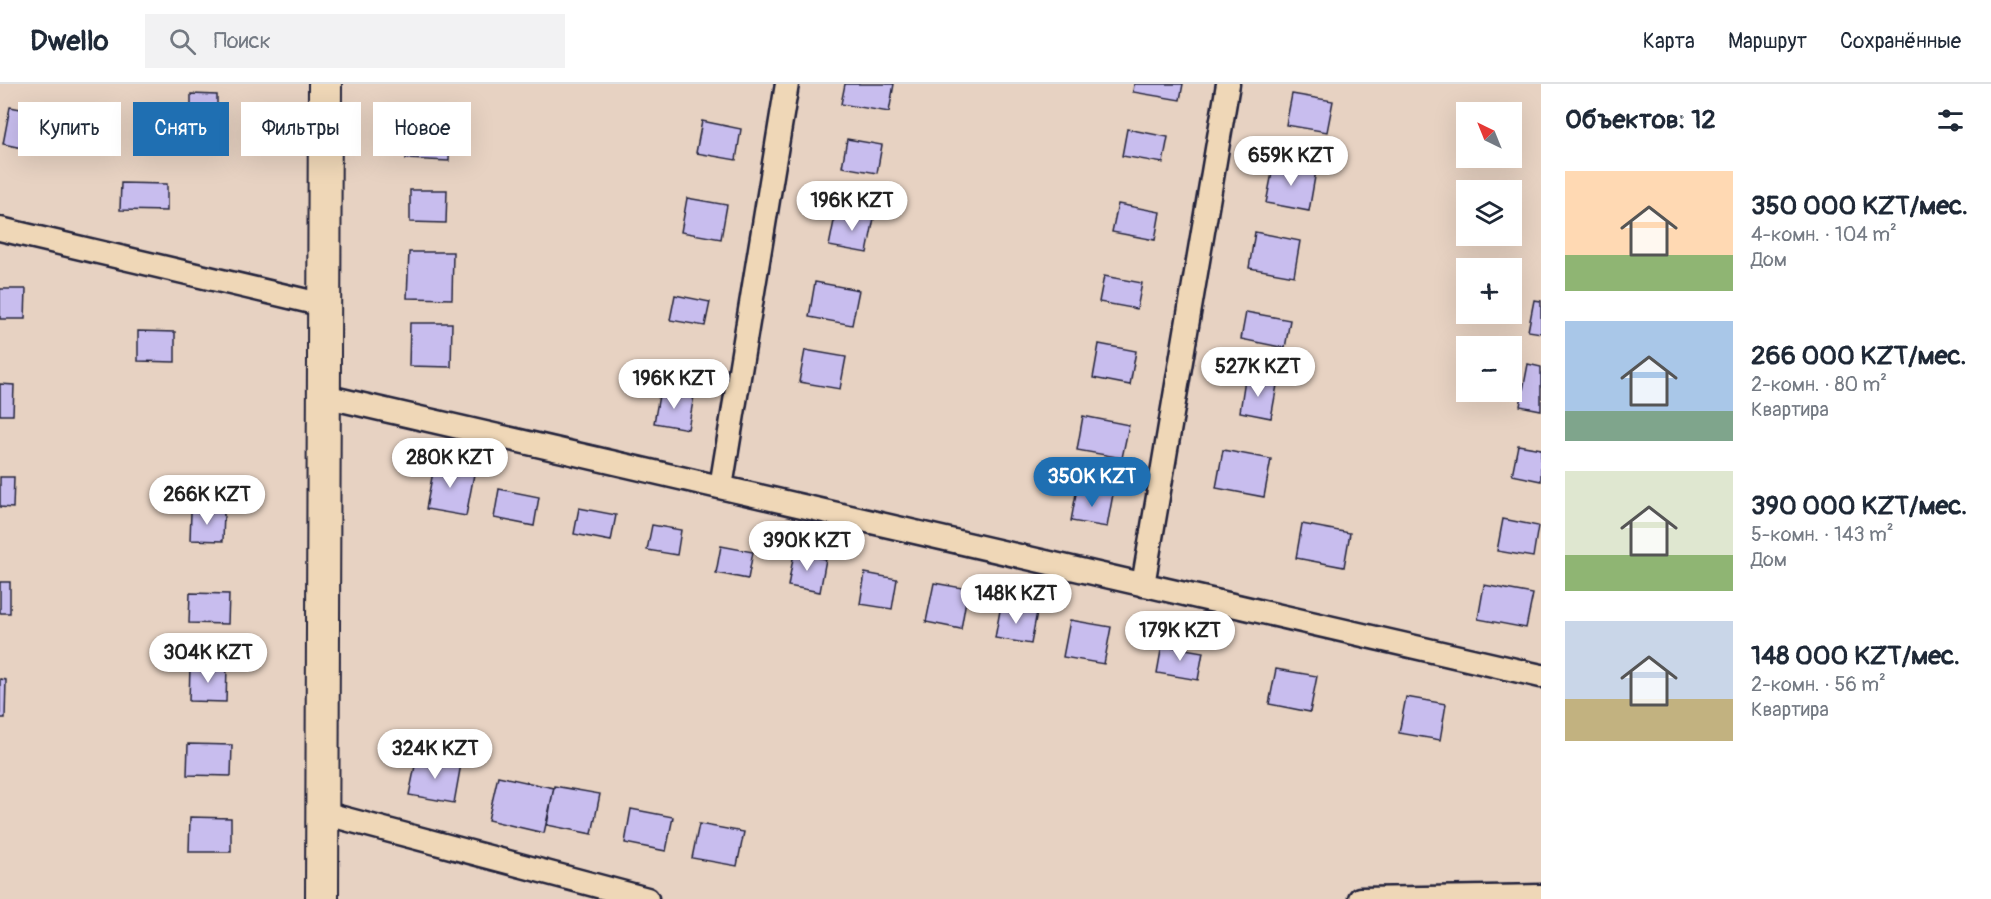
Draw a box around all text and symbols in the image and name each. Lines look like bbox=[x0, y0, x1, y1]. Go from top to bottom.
search box bbox=[145, 14, 565, 68]
text: Dwello bbox=[30, 24, 109, 59]
icon: search bbox=[166, 25, 199, 58]
text: Поиск bbox=[214, 27, 271, 55]
text: Карта bbox=[1643, 28, 1695, 55]
text: Маршрут bbox=[1728, 28, 1807, 55]
text: Сохранённые bbox=[1840, 28, 1961, 55]
chip: Купить bbox=[18, 102, 121, 156]
chip: Снять bbox=[133, 102, 229, 156]
chip: Фильтры bbox=[241, 102, 361, 156]
chip: Новое bbox=[373, 102, 471, 156]
north arrow bbox=[1456, 102, 1522, 168]
map controls bbox=[1456, 102, 1522, 402]
text: Объектов: 12 bbox=[1565, 104, 1716, 136]
icon: filters bbox=[1934, 104, 1967, 137]
pin: 659K KZT bbox=[1229, 136, 1353, 187]
text: 659K KZT bbox=[1248, 143, 1334, 168]
button: layers bbox=[1456, 180, 1522, 246]
pin: 196K KZT bbox=[790, 181, 914, 232]
text: 196K KZT bbox=[811, 188, 893, 213]
text: 350 000 KZT/мес. bbox=[1751, 190, 1968, 222]
icon: home bbox=[1613, 195, 1685, 267]
text: 4-комн. · 104 m² bbox=[1751, 222, 1897, 247]
text: Дом bbox=[1751, 247, 1787, 272]
button: + bbox=[1456, 258, 1522, 324]
button: − bbox=[1456, 336, 1522, 402]
text: 266 000 KZT/мес. bbox=[1751, 340, 1966, 372]
icon: home bbox=[1613, 345, 1685, 417]
pin: 527K KZT bbox=[1196, 347, 1320, 398]
text: 527K KZT bbox=[1215, 354, 1301, 379]
pin: 196K KZT bbox=[612, 359, 736, 410]
text: 196K KZT bbox=[633, 366, 715, 391]
text: 2-комн. · 80 m² bbox=[1751, 372, 1887, 397]
text: Квартира bbox=[1751, 397, 1829, 422]
pin: 280K KZT bbox=[388, 438, 512, 489]
text: 280K KZT bbox=[406, 445, 494, 470]
pin: 350K KZT bbox=[1030, 457, 1154, 508]
text: 350K KZT bbox=[1048, 464, 1136, 489]
pin: 266K KZT bbox=[145, 475, 269, 526]
text: 266K KZT bbox=[163, 482, 251, 507]
text: 390 000 KZT/мес. bbox=[1751, 490, 1967, 522]
icon: home bbox=[1613, 495, 1685, 567]
pin: 390K KZT bbox=[745, 521, 869, 572]
text: 5-комн. · 143 m² bbox=[1751, 522, 1894, 547]
text: 390K KZT bbox=[763, 528, 851, 553]
text: Дом bbox=[1751, 547, 1787, 572]
pin: 148K KZT bbox=[954, 574, 1078, 625]
text: 148K KZT bbox=[975, 581, 1057, 606]
pin: 179K KZT bbox=[1118, 611, 1242, 662]
text: 179K KZT bbox=[1139, 618, 1221, 643]
pin: 304K KZT bbox=[146, 633, 270, 684]
text: 304K KZT bbox=[163, 640, 253, 665]
text: 148 000 KZT/мес. bbox=[1751, 640, 1960, 672]
icon: home bbox=[1613, 645, 1685, 717]
text: 2-комн. · 56 m² bbox=[1751, 672, 1886, 697]
text: Квартира bbox=[1751, 697, 1829, 722]
pin: 324K KZT bbox=[373, 729, 497, 780]
text: 324K KZT bbox=[391, 736, 479, 761]

